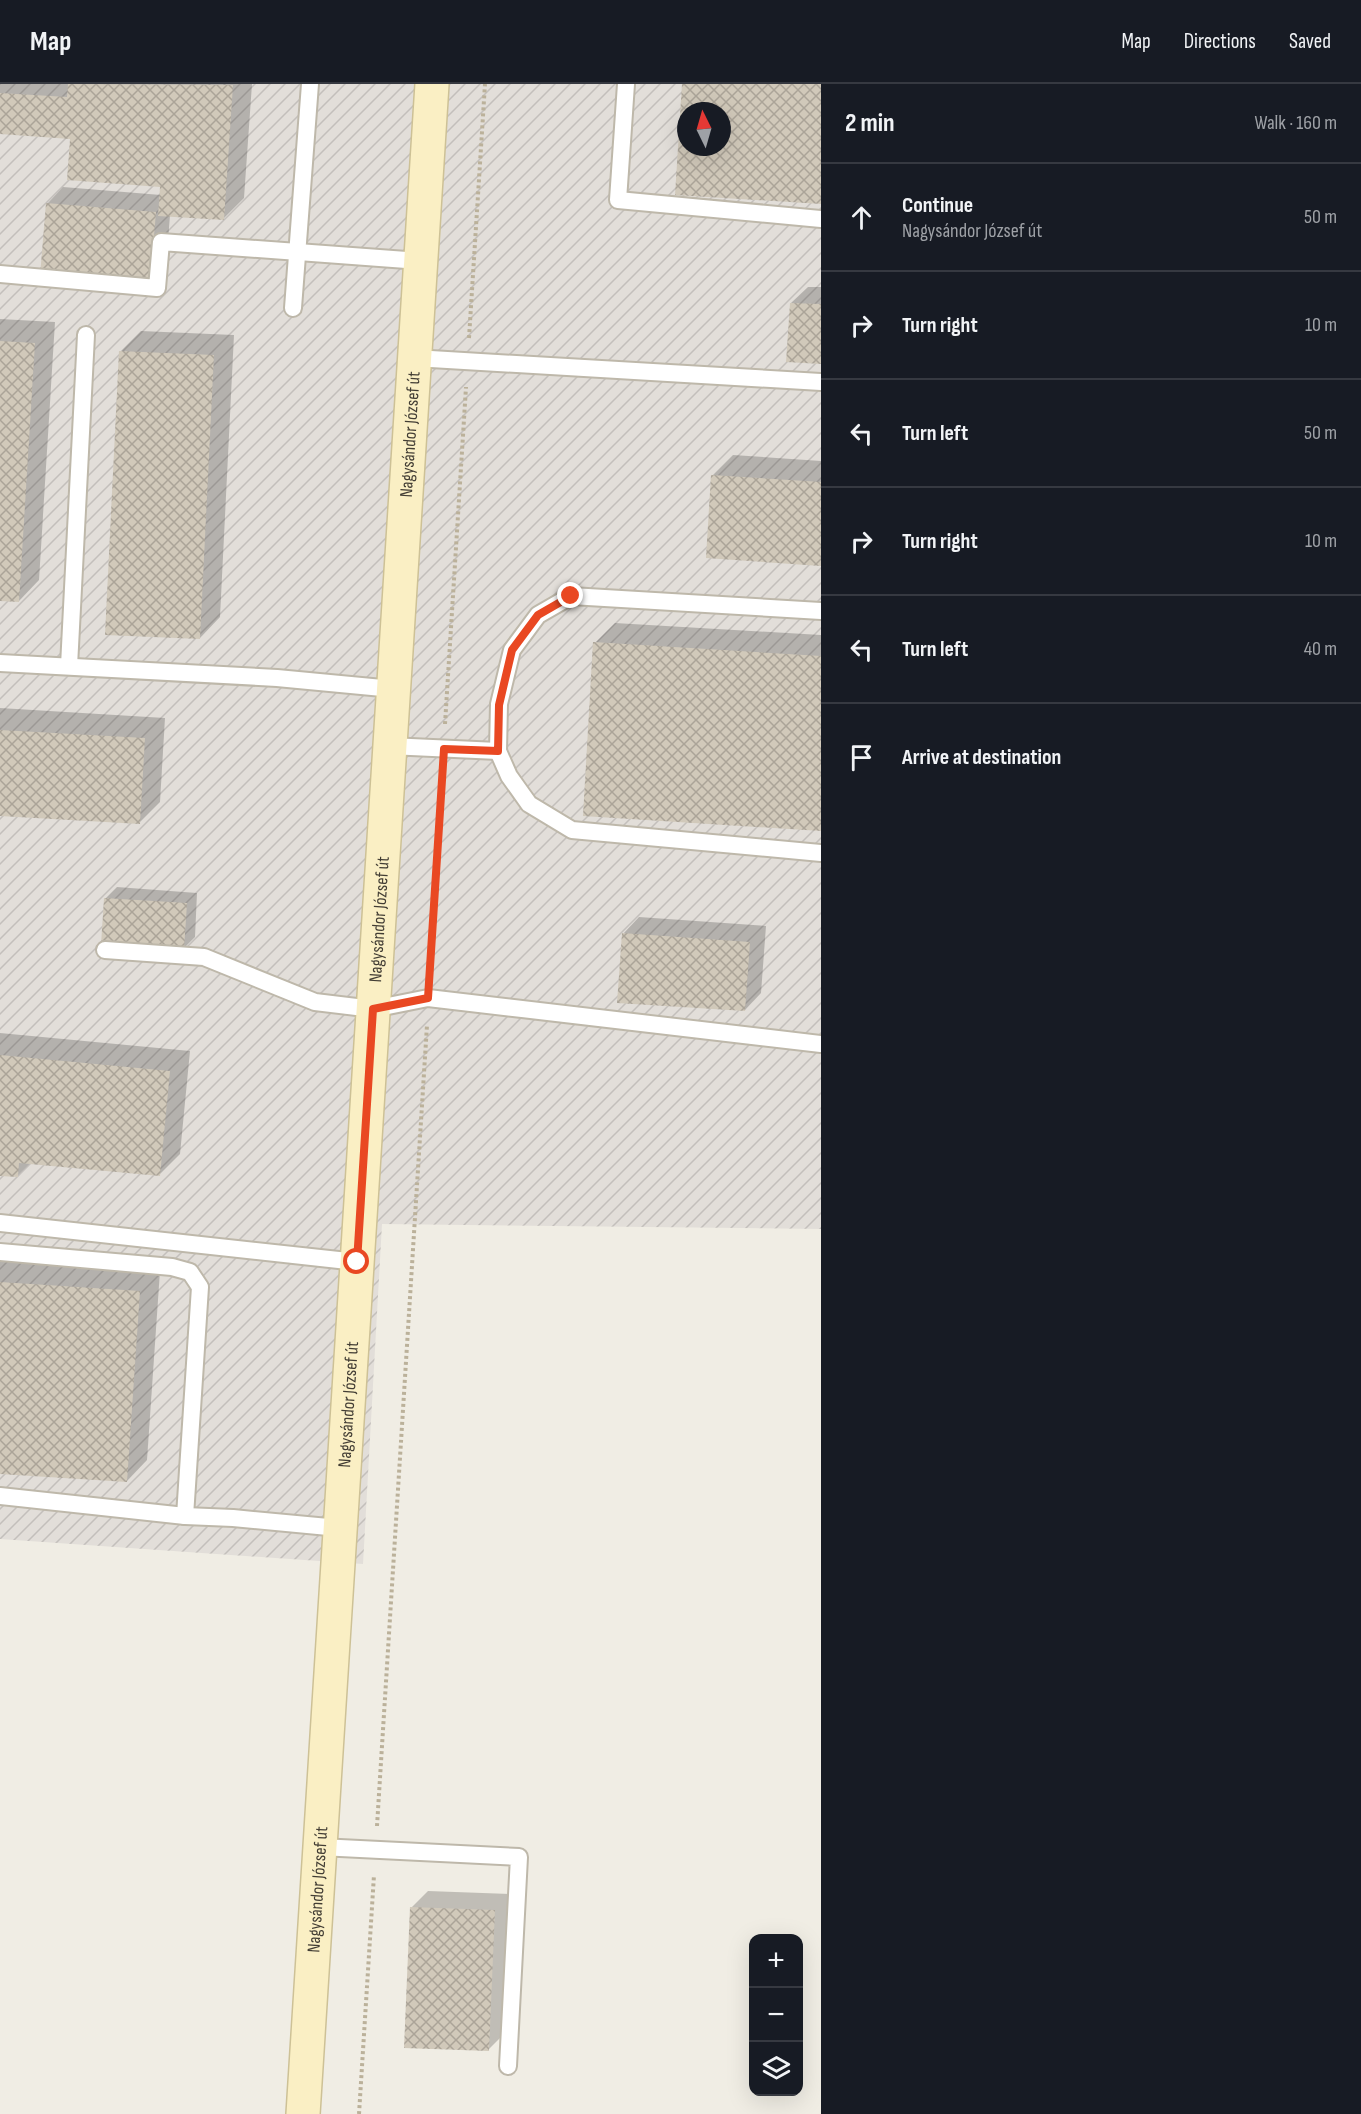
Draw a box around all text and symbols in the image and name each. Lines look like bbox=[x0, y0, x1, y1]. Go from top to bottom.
text: Map bbox=[30, 25, 71, 58]
text: Map bbox=[1121, 29, 1151, 54]
text: Directions bbox=[1184, 29, 1256, 54]
text: Saved bbox=[1289, 29, 1331, 54]
north arrow bbox=[677, 102, 731, 156]
text: 2 min bbox=[845, 108, 895, 139]
text: Walk · 160 m bbox=[1254, 111, 1337, 135]
text: Continue bbox=[902, 192, 973, 219]
icon: ahead bbox=[845, 201, 878, 234]
text: 50 m bbox=[1304, 205, 1337, 229]
text: Nagysándor József út bbox=[902, 219, 1042, 243]
icon: right bbox=[845, 309, 878, 342]
text: Turn right bbox=[902, 312, 978, 339]
text: 10 m bbox=[1305, 313, 1337, 337]
street label: Nagysándor József út bbox=[396, 370, 425, 498]
icon: left bbox=[845, 417, 878, 450]
text: Turn left bbox=[902, 420, 968, 447]
text: 50 m bbox=[1304, 421, 1337, 445]
icon: right bbox=[845, 525, 878, 558]
text: Turn right bbox=[902, 528, 978, 555]
text: 10 m bbox=[1305, 529, 1337, 553]
route end bbox=[557, 582, 583, 608]
icon: left bbox=[845, 633, 878, 666]
text: Turn left bbox=[902, 636, 968, 663]
text: 40 m bbox=[1304, 637, 1337, 661]
icon: arrive bbox=[845, 741, 878, 774]
text: Arrive at destination bbox=[902, 744, 1061, 771]
street label: Nagysándor József út bbox=[365, 855, 394, 983]
route start bbox=[343, 1248, 369, 1274]
street label: Nagysándor József út bbox=[334, 1340, 363, 1468]
street label: Nagysándor József út bbox=[303, 1825, 332, 1953]
map controls bbox=[749, 1934, 803, 2096]
button: + bbox=[749, 1934, 803, 1988]
button: − bbox=[749, 1988, 803, 2042]
button: layers bbox=[749, 2042, 803, 2096]

